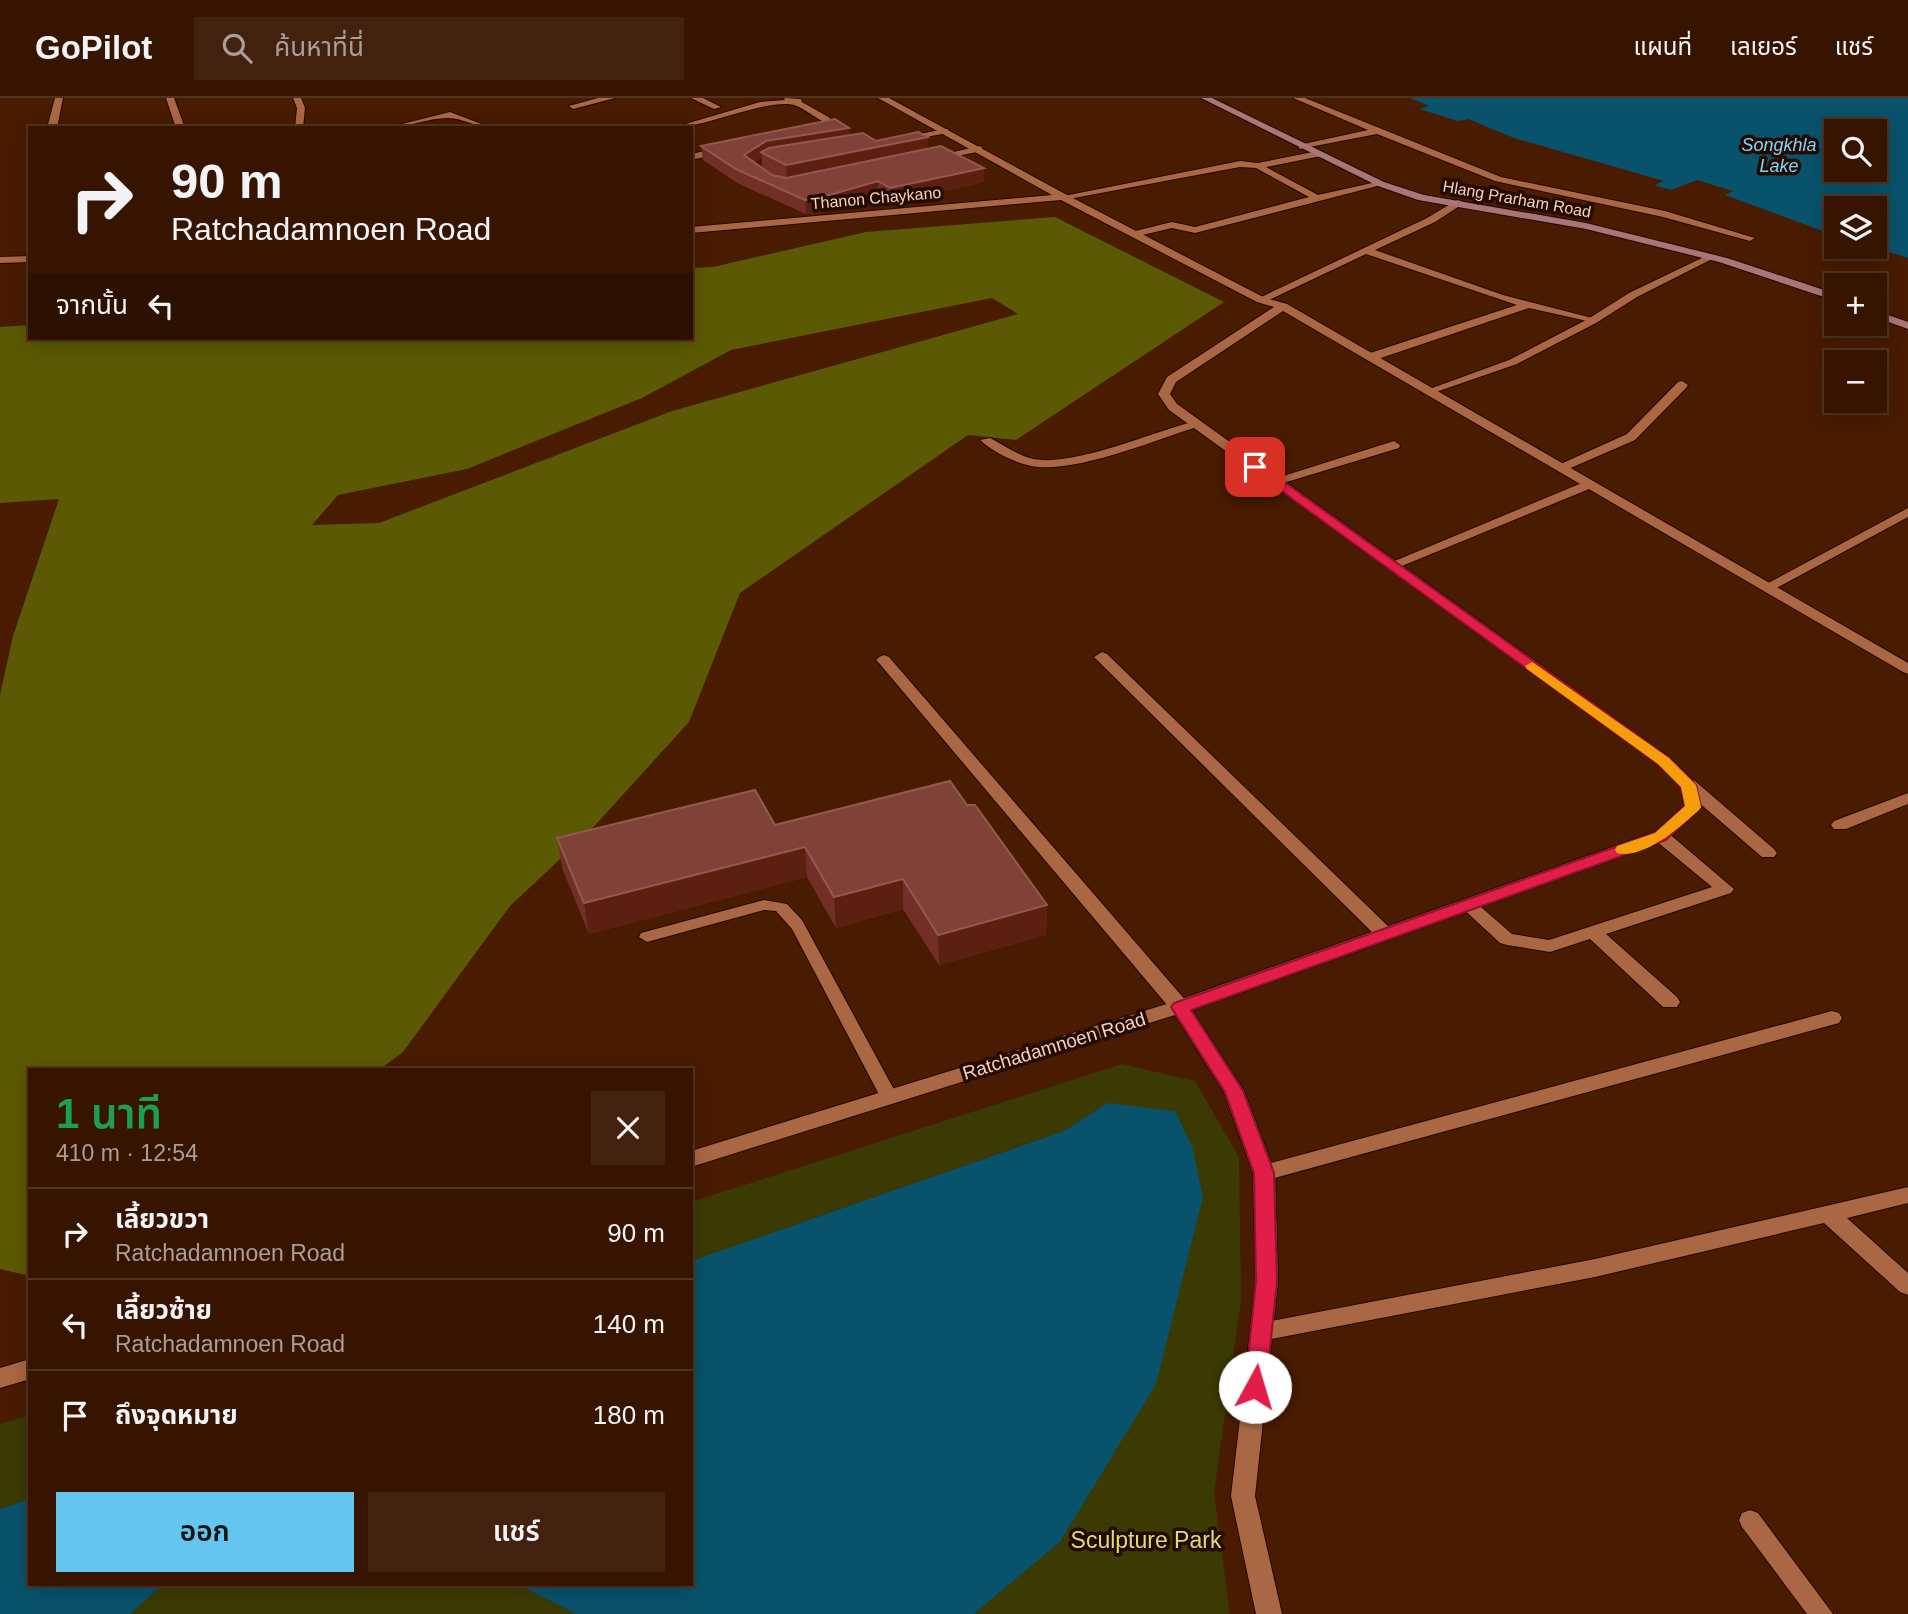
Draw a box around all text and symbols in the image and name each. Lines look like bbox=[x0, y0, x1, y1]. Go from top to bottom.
search box bbox=[194, 17, 684, 80]
text: GoPilot bbox=[35, 29, 152, 66]
icon: search bbox=[218, 29, 256, 67]
text: ค้นหาที่นี่ bbox=[274, 32, 364, 62]
text: แผนที่ bbox=[1634, 33, 1692, 60]
text: เลเยอร์ bbox=[1730, 33, 1797, 60]
text: แชร์ bbox=[1835, 33, 1873, 60]
map controls bbox=[1824, 119, 1887, 413]
button: search bbox=[1824, 119, 1887, 182]
water label: Songkhla Lake bbox=[1741, 135, 1817, 176]
icon: right bbox=[56, 154, 147, 245]
text: 90 m bbox=[171, 154, 283, 208]
street label: Hlang Prarham Road bbox=[1442, 178, 1592, 220]
street label: Thanon Chaykano bbox=[810, 184, 942, 212]
button: layers bbox=[1824, 196, 1887, 259]
text: Ratchadamnoen Road bbox=[171, 211, 491, 247]
button: + bbox=[1824, 273, 1887, 336]
icon: left bbox=[142, 287, 180, 325]
text: จากนั้น bbox=[56, 290, 128, 320]
button: − bbox=[1824, 350, 1887, 413]
pin bbox=[1225, 437, 1285, 497]
icon: arrive bbox=[1236, 448, 1274, 486]
street label: Ratchadamnoen Road bbox=[960, 1008, 1148, 1084]
text: 1 นาที bbox=[56, 1090, 162, 1137]
button: close bbox=[591, 1091, 665, 1165]
text: 410 m · 12:54 bbox=[56, 1140, 198, 1166]
text: เลี้ยวขวา bbox=[115, 1204, 209, 1234]
icon: right bbox=[56, 1215, 94, 1253]
text: 90 m bbox=[607, 1218, 665, 1248]
text: Ratchadamnoen Road bbox=[115, 1240, 345, 1266]
text: เลี้ยวซ้าย bbox=[115, 1295, 212, 1325]
icon: left bbox=[56, 1306, 94, 1344]
text: 140 m bbox=[593, 1309, 665, 1339]
text: Ratchadamnoen Road bbox=[115, 1331, 345, 1357]
position arrow bbox=[1218, 1350, 1292, 1424]
icon: arrive bbox=[56, 1397, 94, 1435]
text: ถึงจุดหมาย bbox=[115, 1400, 238, 1430]
text: 180 m bbox=[593, 1400, 665, 1430]
button: ออก bbox=[56, 1492, 354, 1572]
button: แชร์ bbox=[368, 1492, 665, 1572]
park label: Sculpture Park bbox=[1071, 1527, 1222, 1553]

